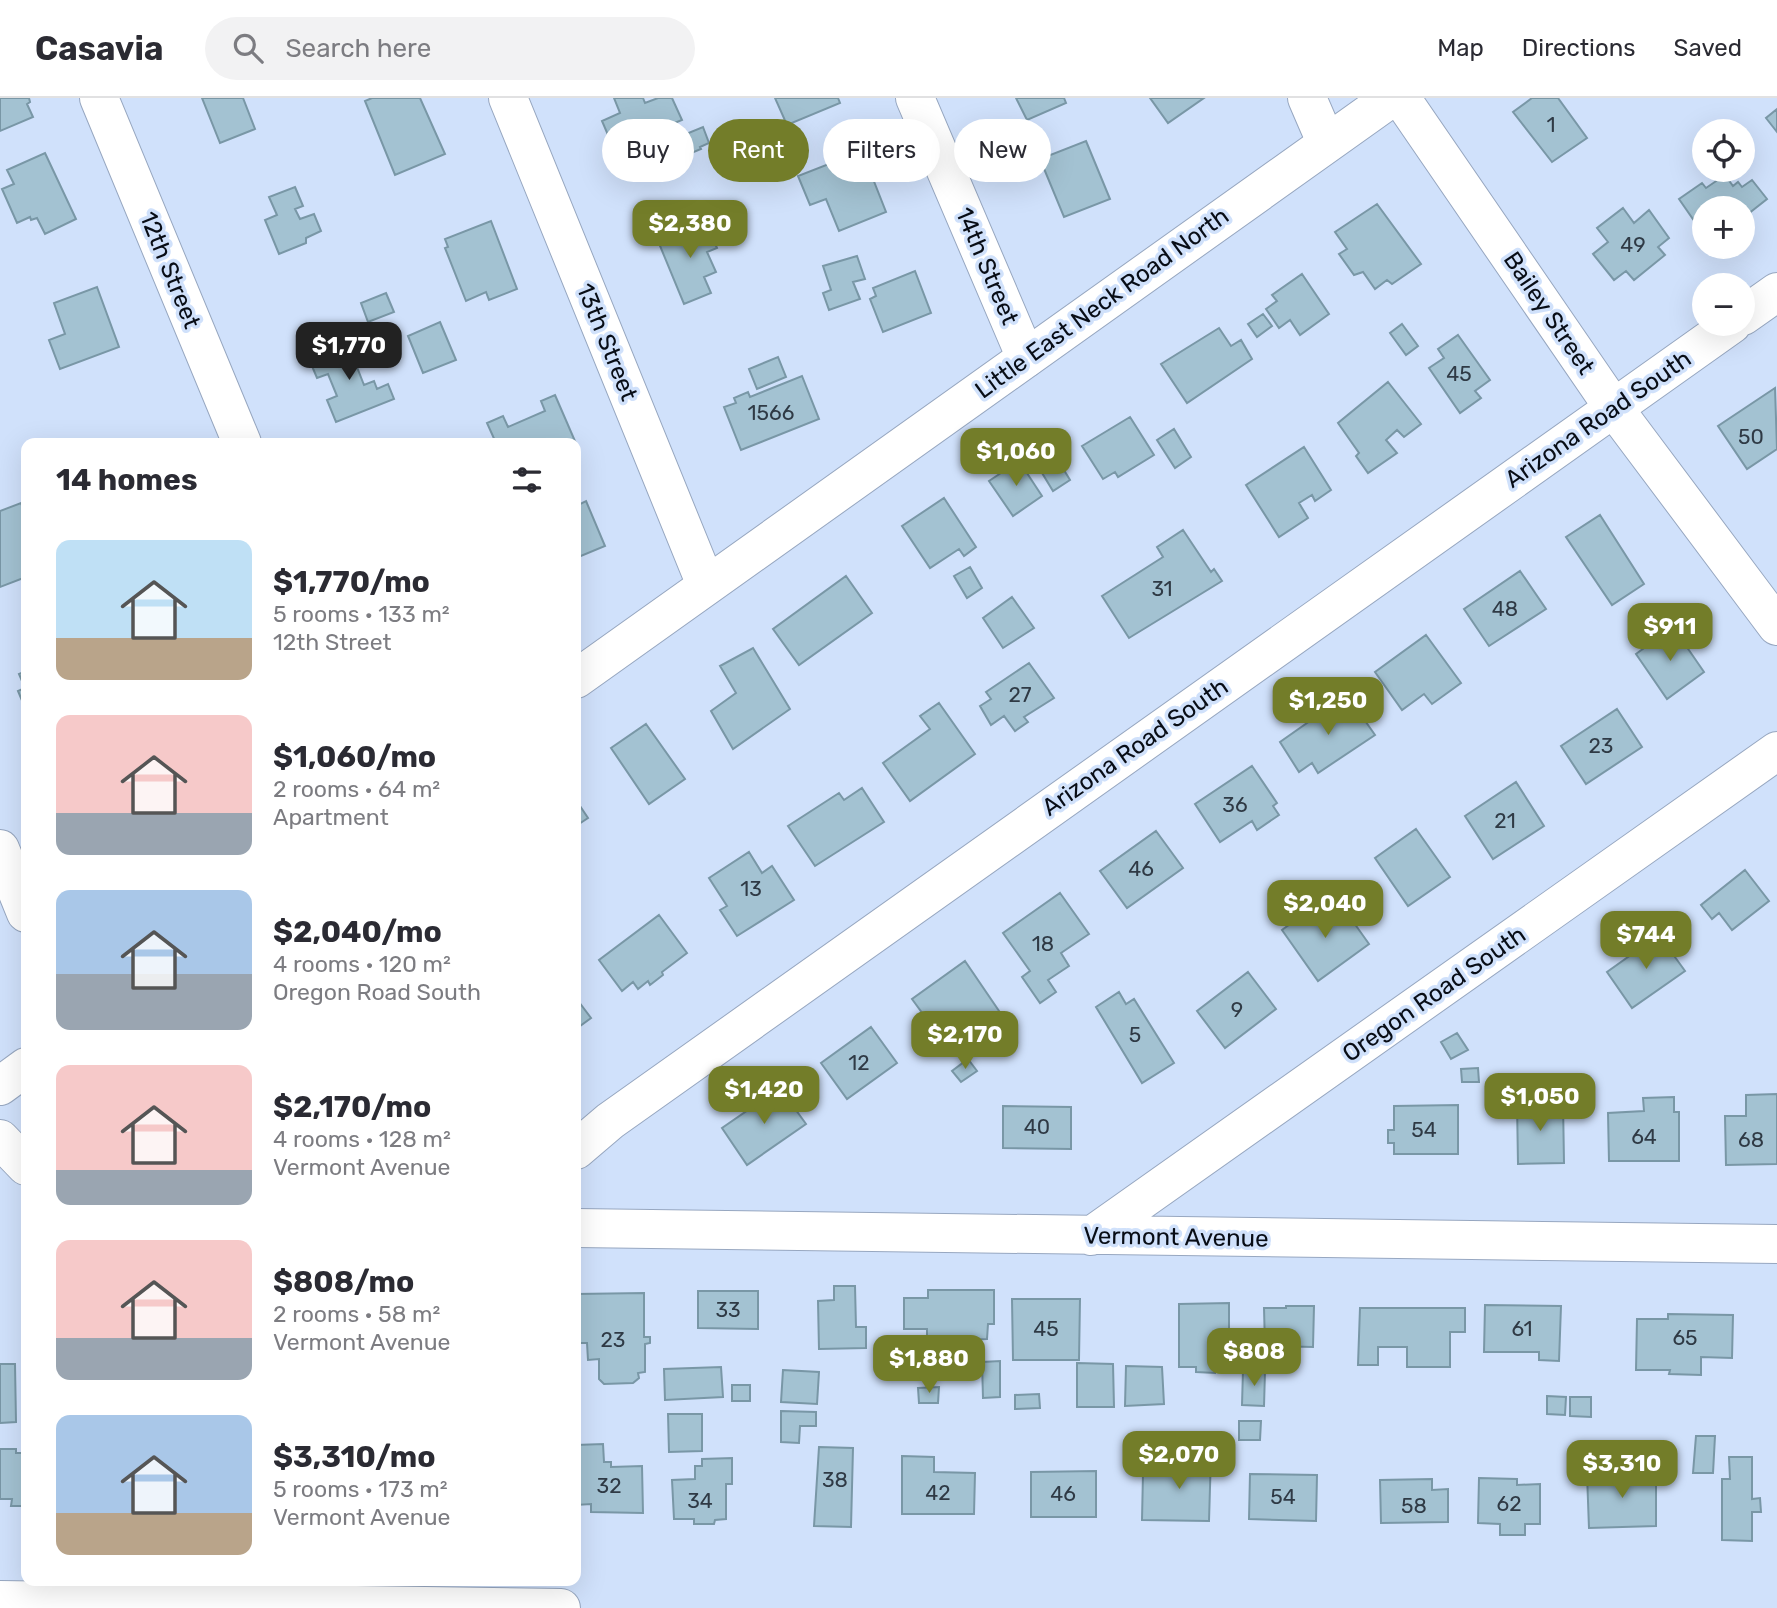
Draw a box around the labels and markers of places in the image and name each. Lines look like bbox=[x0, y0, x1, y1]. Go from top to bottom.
pin: $2,380 bbox=[633, 200, 747, 260]
pin: $1,770 bbox=[292, 322, 406, 382]
pin: $1,060 bbox=[959, 428, 1073, 488]
pin: $911 bbox=[1629, 603, 1711, 663]
pin: $1,250 bbox=[1271, 678, 1385, 737]
pin: $2,040 bbox=[1268, 880, 1382, 940]
pin: $744 bbox=[1605, 912, 1687, 971]
pin: $2,170 bbox=[908, 1012, 1022, 1071]
pin: $1,420 bbox=[707, 1066, 821, 1126]
pin: $1,050 bbox=[1483, 1074, 1597, 1133]
pin: $808 bbox=[1213, 1328, 1295, 1388]
pin: $1,880 bbox=[872, 1336, 986, 1395]
pin: $2,070 bbox=[1122, 1432, 1236, 1491]
pin: $3,310 bbox=[1565, 1440, 1679, 1500]

